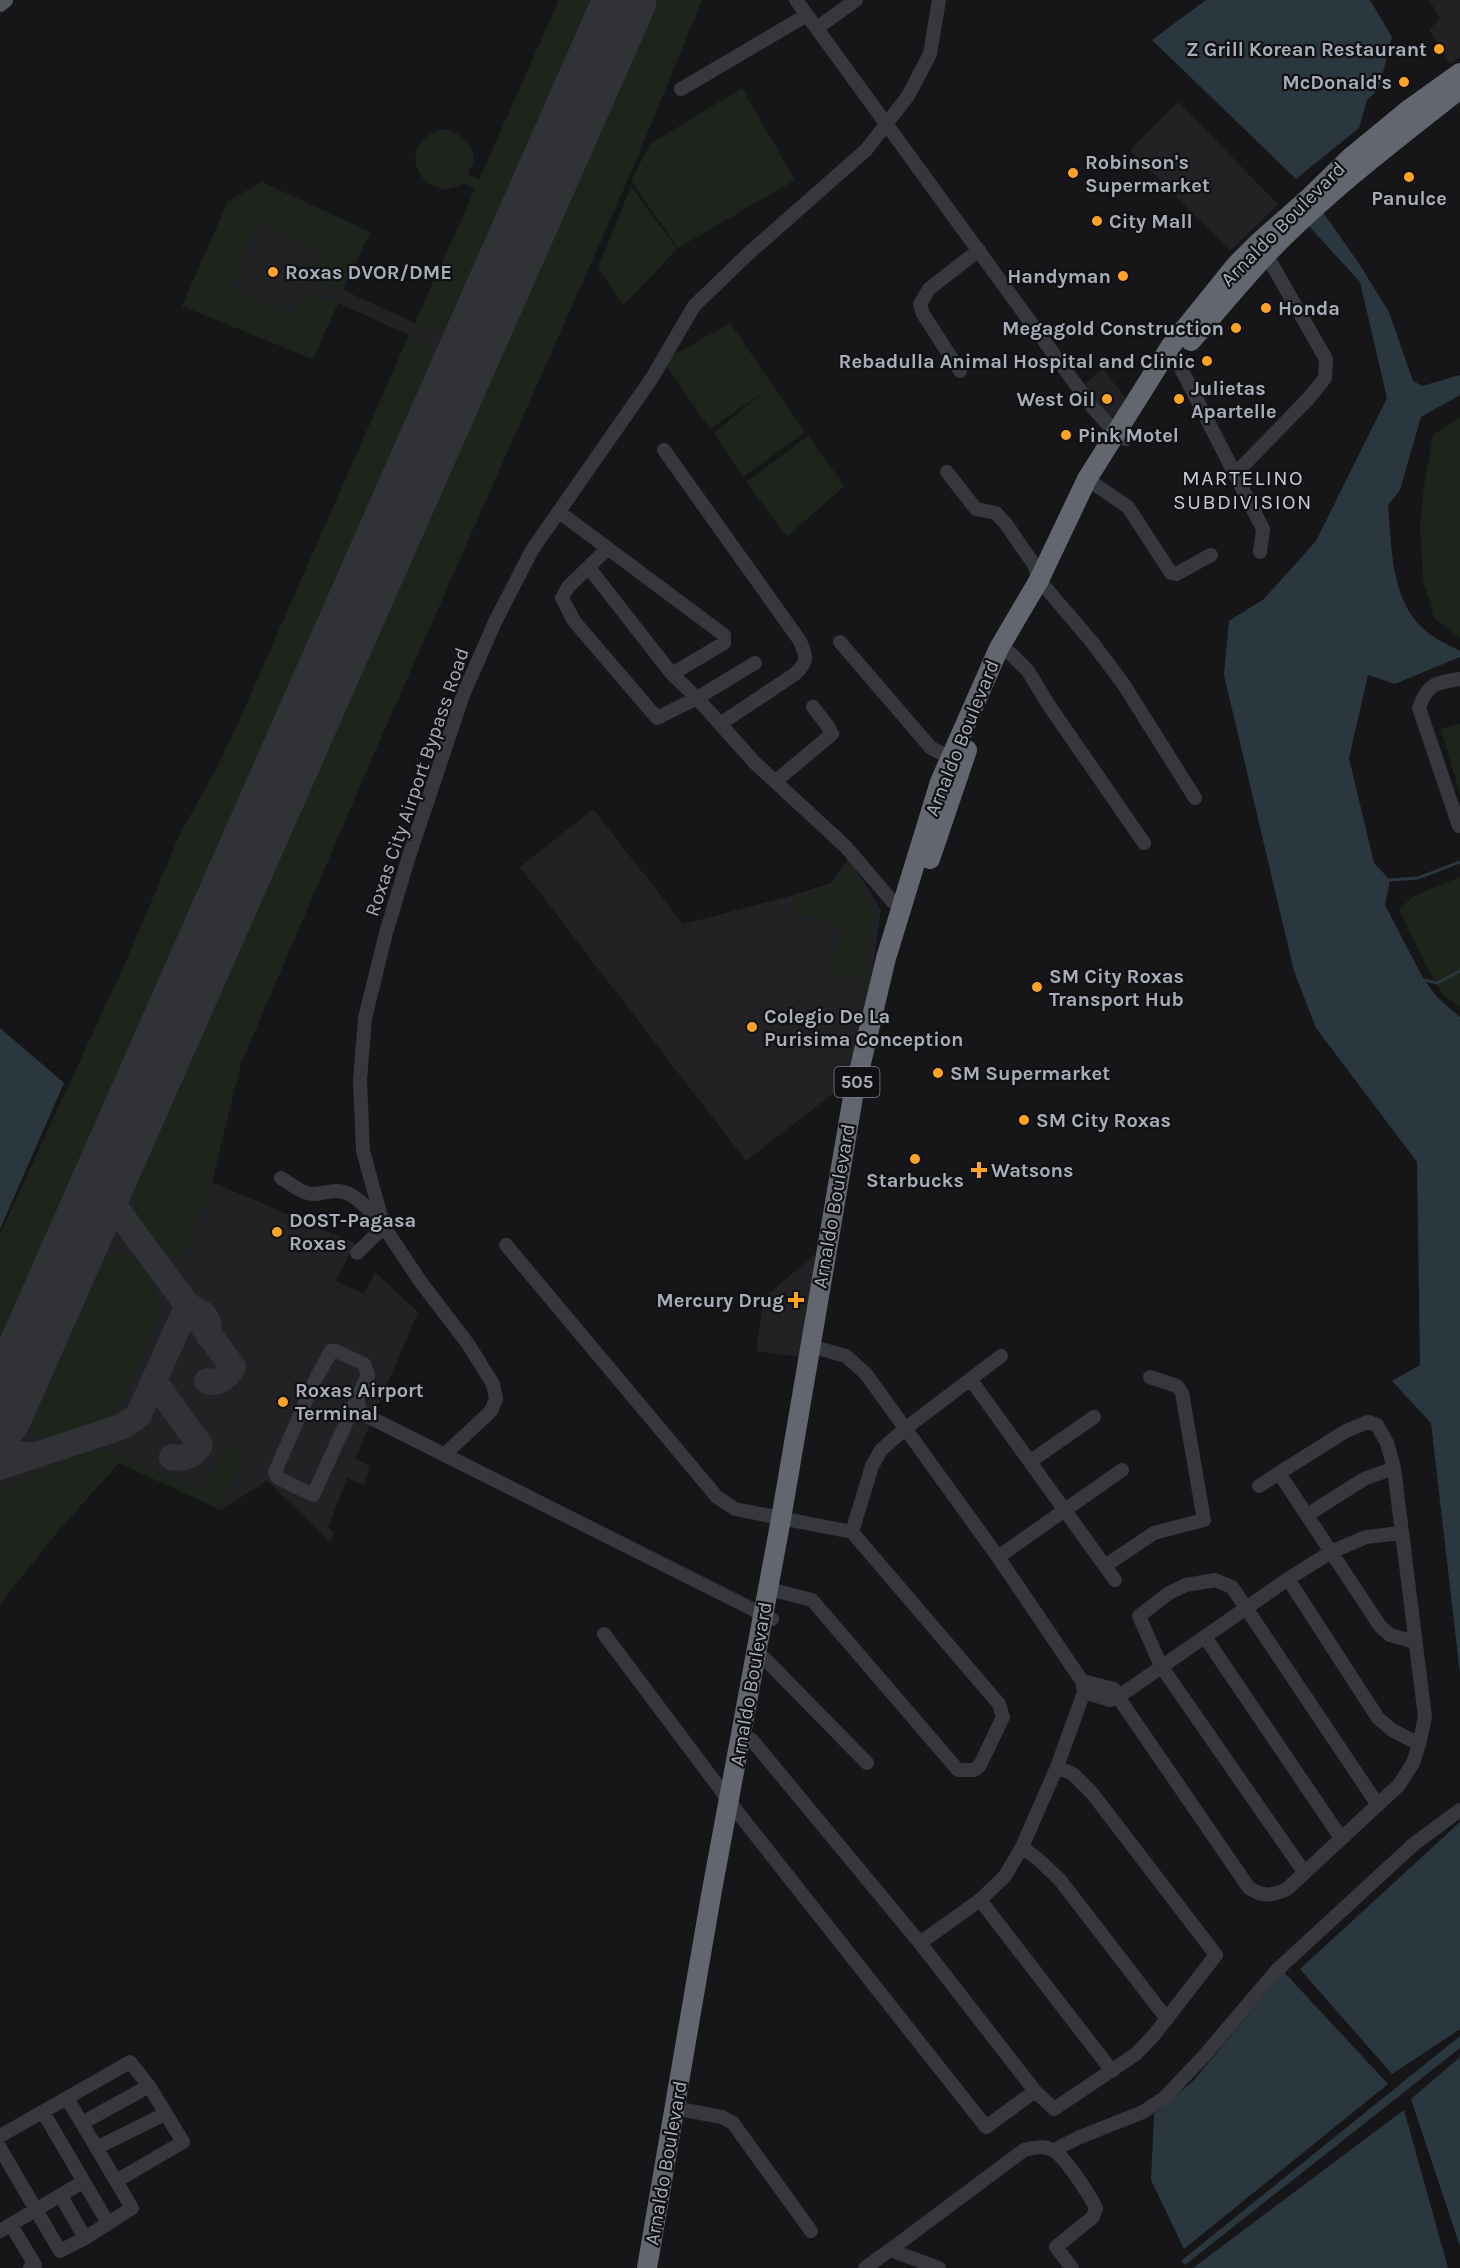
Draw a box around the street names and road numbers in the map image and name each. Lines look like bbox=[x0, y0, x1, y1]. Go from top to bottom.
street label: Arnaldo Boulevard bbox=[1216, 157, 1350, 291]
street label: Roxas City Airport Bypass Road bbox=[360, 645, 474, 919]
street label: Arnaldo Boulevard bbox=[920, 657, 1004, 819]
road number: 505 bbox=[834, 1067, 880, 1097]
street label: Arnaldo Boulevard bbox=[808, 1122, 860, 1290]
street label: Arnaldo Boulevard bbox=[725, 1600, 777, 1768]
street label: Arnaldo Boulevard bbox=[640, 2079, 692, 2247]

